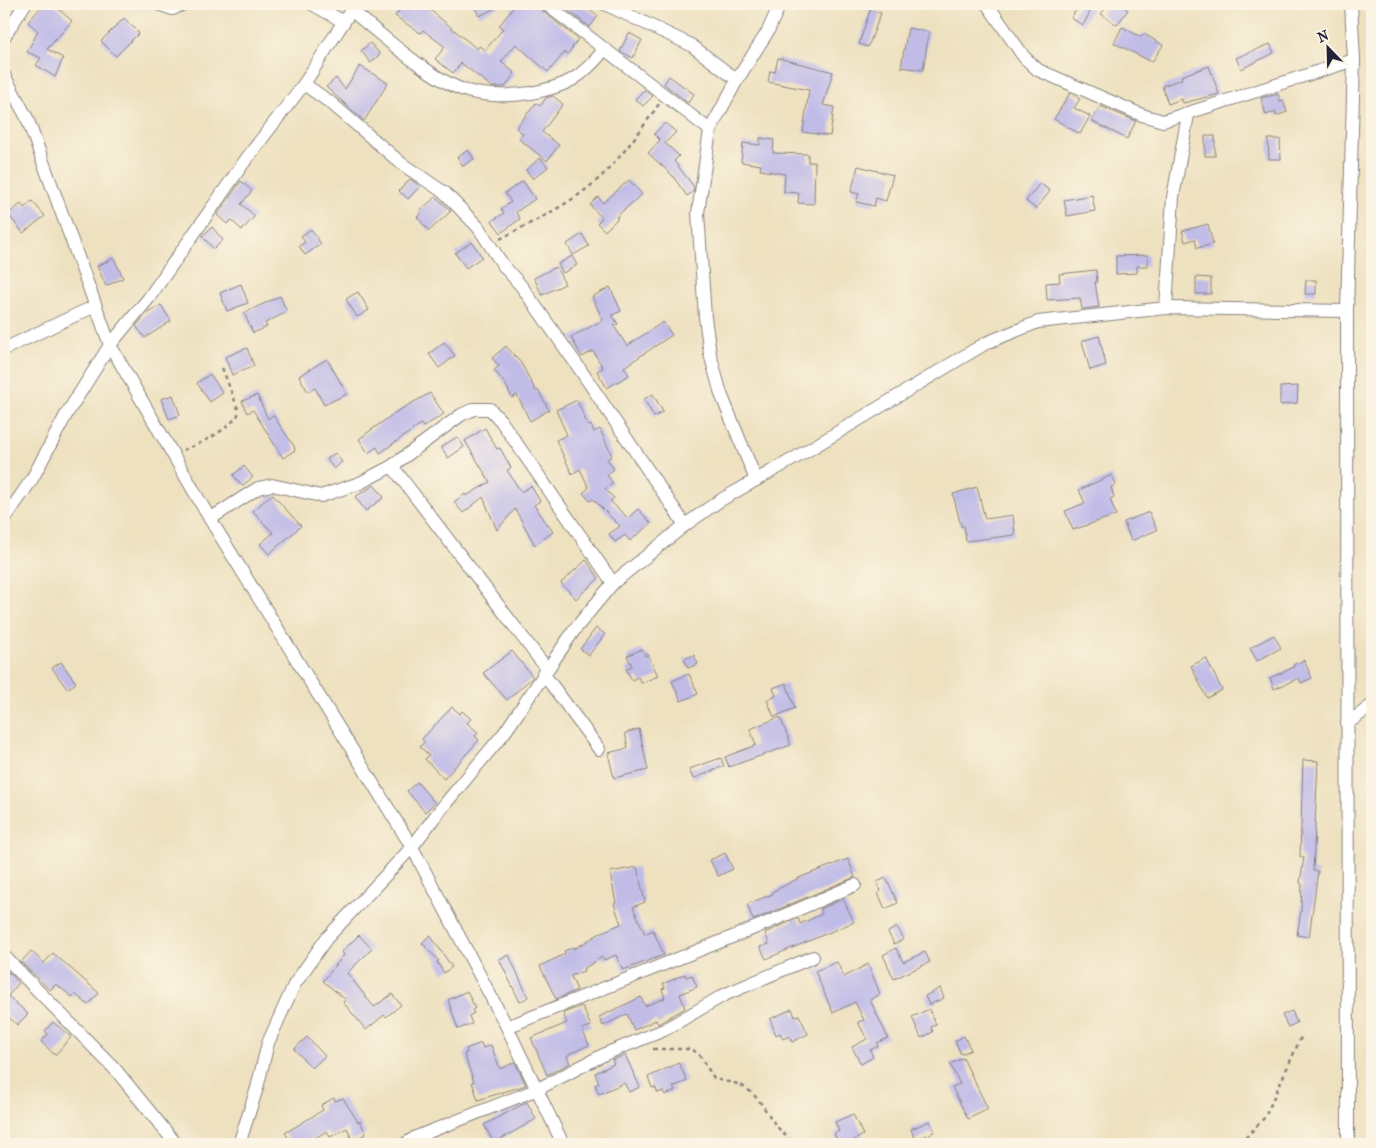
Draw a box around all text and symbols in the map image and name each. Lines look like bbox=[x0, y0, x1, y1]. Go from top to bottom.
north arrow bbox=[1304, 22, 1354, 72]
text: N bbox=[1315, 26, 1332, 46]

